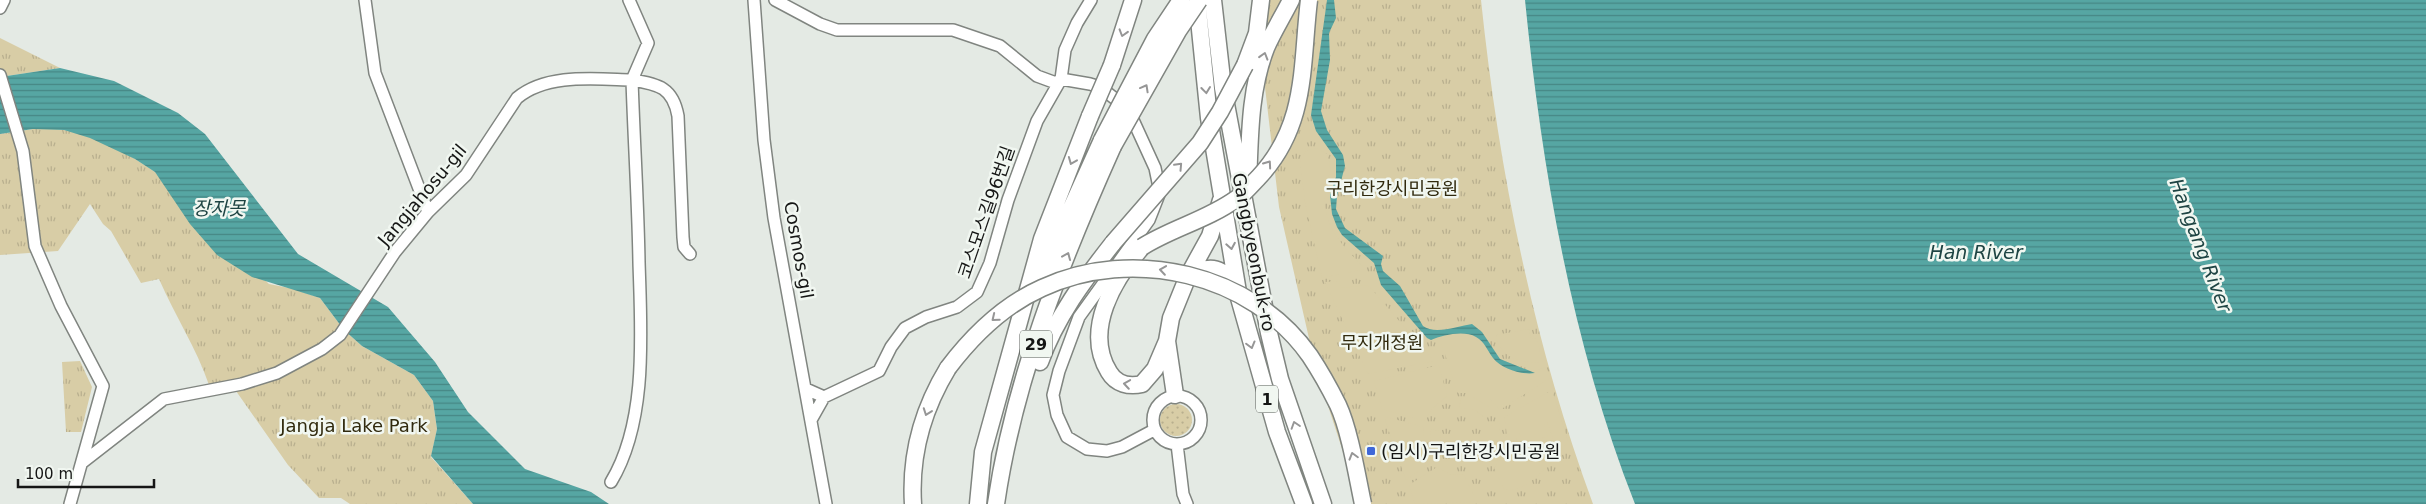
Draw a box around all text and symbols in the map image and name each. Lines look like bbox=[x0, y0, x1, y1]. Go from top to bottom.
one-way arrow bbox=[1119, 28, 1129, 36]
one-way arrow bbox=[1258, 53, 1268, 61]
one-way arrow bbox=[1139, 84, 1149, 93]
one-way arrow bbox=[1200, 87, 1211, 95]
street label: Jangjahosu-gil bbox=[373, 140, 471, 251]
street label: 코스모스길96번길 bbox=[953, 143, 1019, 281]
one-way arrow bbox=[1068, 156, 1079, 165]
one-way arrow bbox=[1262, 161, 1271, 170]
one-way arrow bbox=[1173, 163, 1182, 172]
street label: Gangbyeonbuk-ro bbox=[1228, 171, 1280, 333]
water label: Hangang River bbox=[2165, 175, 2237, 316]
park label: 구리한강시민공원 bbox=[1326, 178, 1458, 199]
water label: 장자못 bbox=[193, 197, 247, 219]
street label: Cosmos-gil bbox=[780, 200, 818, 300]
water label: Han River bbox=[1929, 241, 2024, 263]
one-way arrow bbox=[1225, 242, 1235, 250]
one-way arrow bbox=[1060, 252, 1071, 261]
one-way arrow bbox=[1159, 265, 1167, 276]
one-way arrow bbox=[992, 312, 1001, 320]
road number: 29 bbox=[1020, 330, 1052, 358]
park label: 무지개정원 bbox=[1341, 332, 1423, 353]
one-way arrow bbox=[1246, 340, 1256, 348]
one-way arrow bbox=[1123, 379, 1132, 389]
road number: 1 bbox=[1256, 386, 1278, 412]
one-way arrow bbox=[923, 407, 933, 416]
park label: Jangja Lake Park bbox=[279, 415, 428, 436]
one-way arrow bbox=[1291, 421, 1301, 430]
place label: (임시)구리한강시민공원 bbox=[1381, 441, 1561, 462]
marker: (임시)구리한강시민공원 bbox=[1365, 445, 1377, 457]
one-way arrow bbox=[1348, 453, 1358, 461]
scale bar bbox=[18, 456, 154, 488]
text: 100 m bbox=[25, 465, 73, 483]

